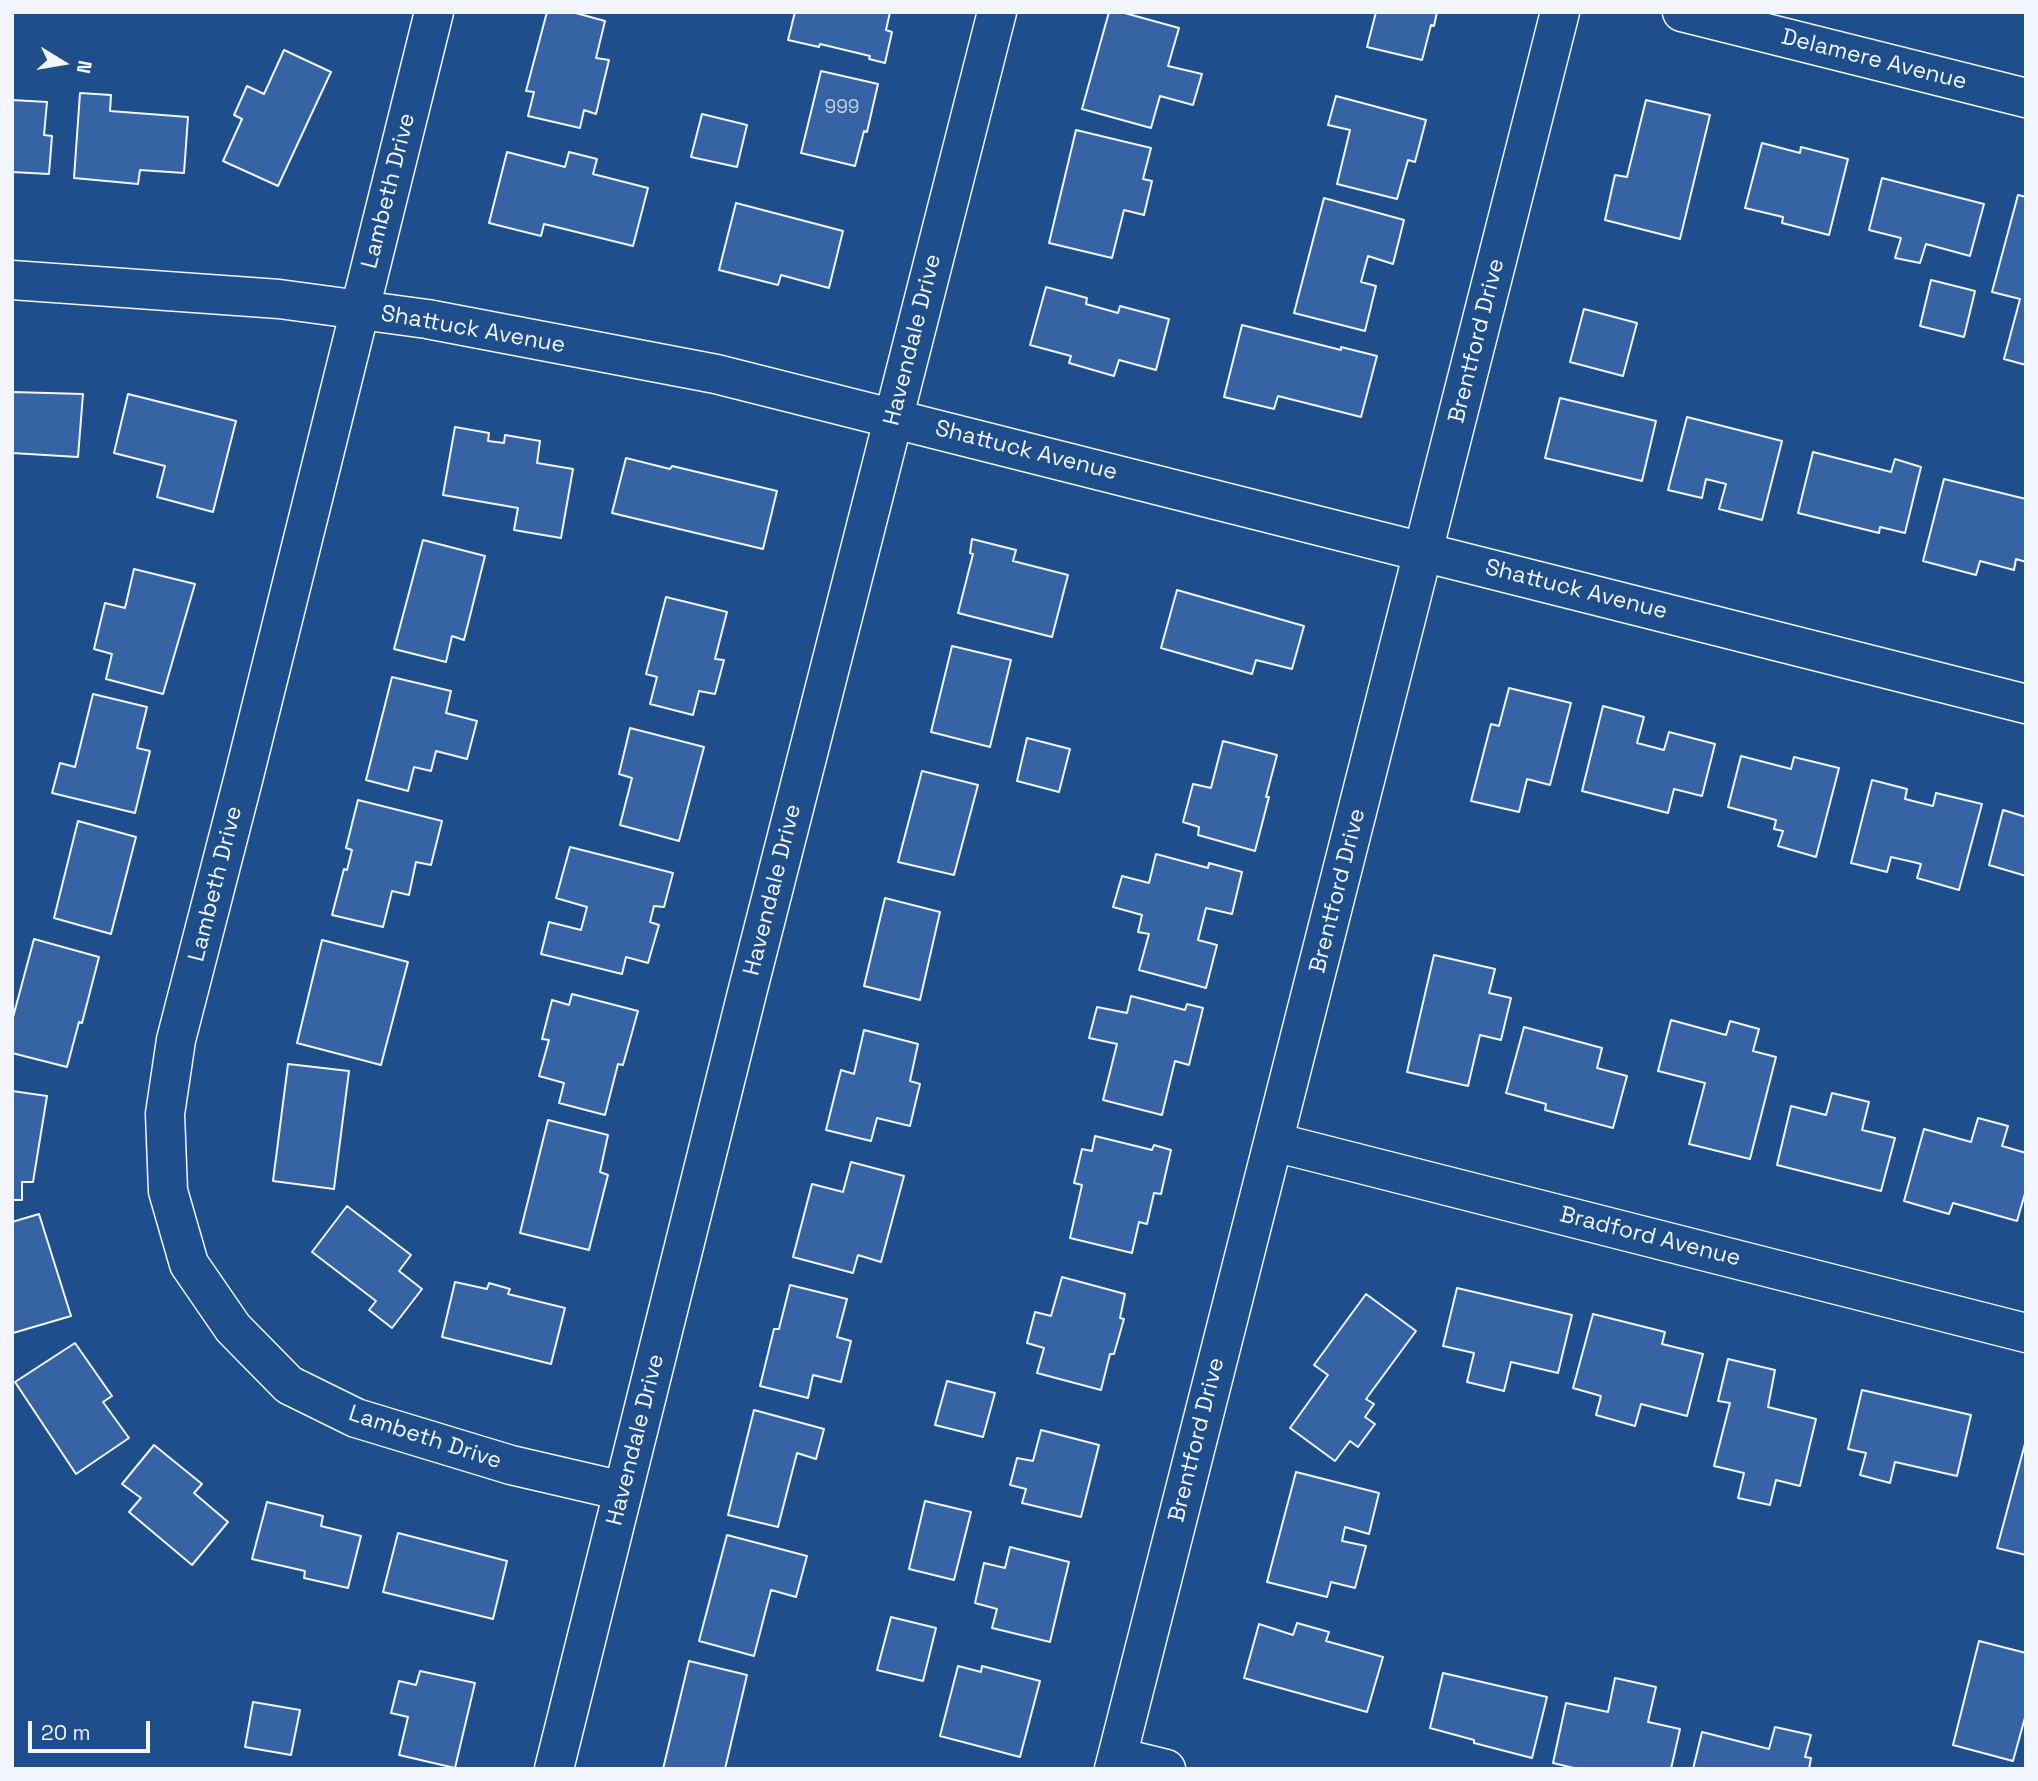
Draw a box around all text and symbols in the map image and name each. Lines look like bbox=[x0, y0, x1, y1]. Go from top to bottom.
street label: Delamere Avenue bbox=[1778, 24, 1970, 96]
north arrow bbox=[28, 28, 98, 98]
text: N bbox=[71, 58, 98, 76]
house number: 999 bbox=[825, 97, 859, 119]
street label: Lambeth Drive bbox=[356, 110, 422, 272]
street label: Havendale Drive bbox=[878, 251, 948, 429]
street label: Brentford Drive bbox=[1443, 256, 1511, 426]
street label: Shattuck Avenue bbox=[379, 300, 567, 360]
street label: Shattuck Avenue bbox=[932, 415, 1120, 487]
street label: Shattuck Avenue bbox=[1482, 554, 1670, 626]
street label: Havendale Drive bbox=[738, 801, 808, 979]
street label: Lambeth Drive bbox=[183, 803, 249, 965]
street label: Brentford Drive bbox=[1304, 806, 1372, 976]
street label: Bradford Avenue bbox=[1557, 1201, 1743, 1273]
street label: Havendale Drive bbox=[601, 1351, 671, 1529]
street label: Brentford Drive bbox=[1163, 1355, 1231, 1525]
street label: Lambeth Drive bbox=[345, 1400, 505, 1476]
scale bar bbox=[32, 1708, 154, 1752]
text: 20 m bbox=[41, 1719, 91, 1746]

